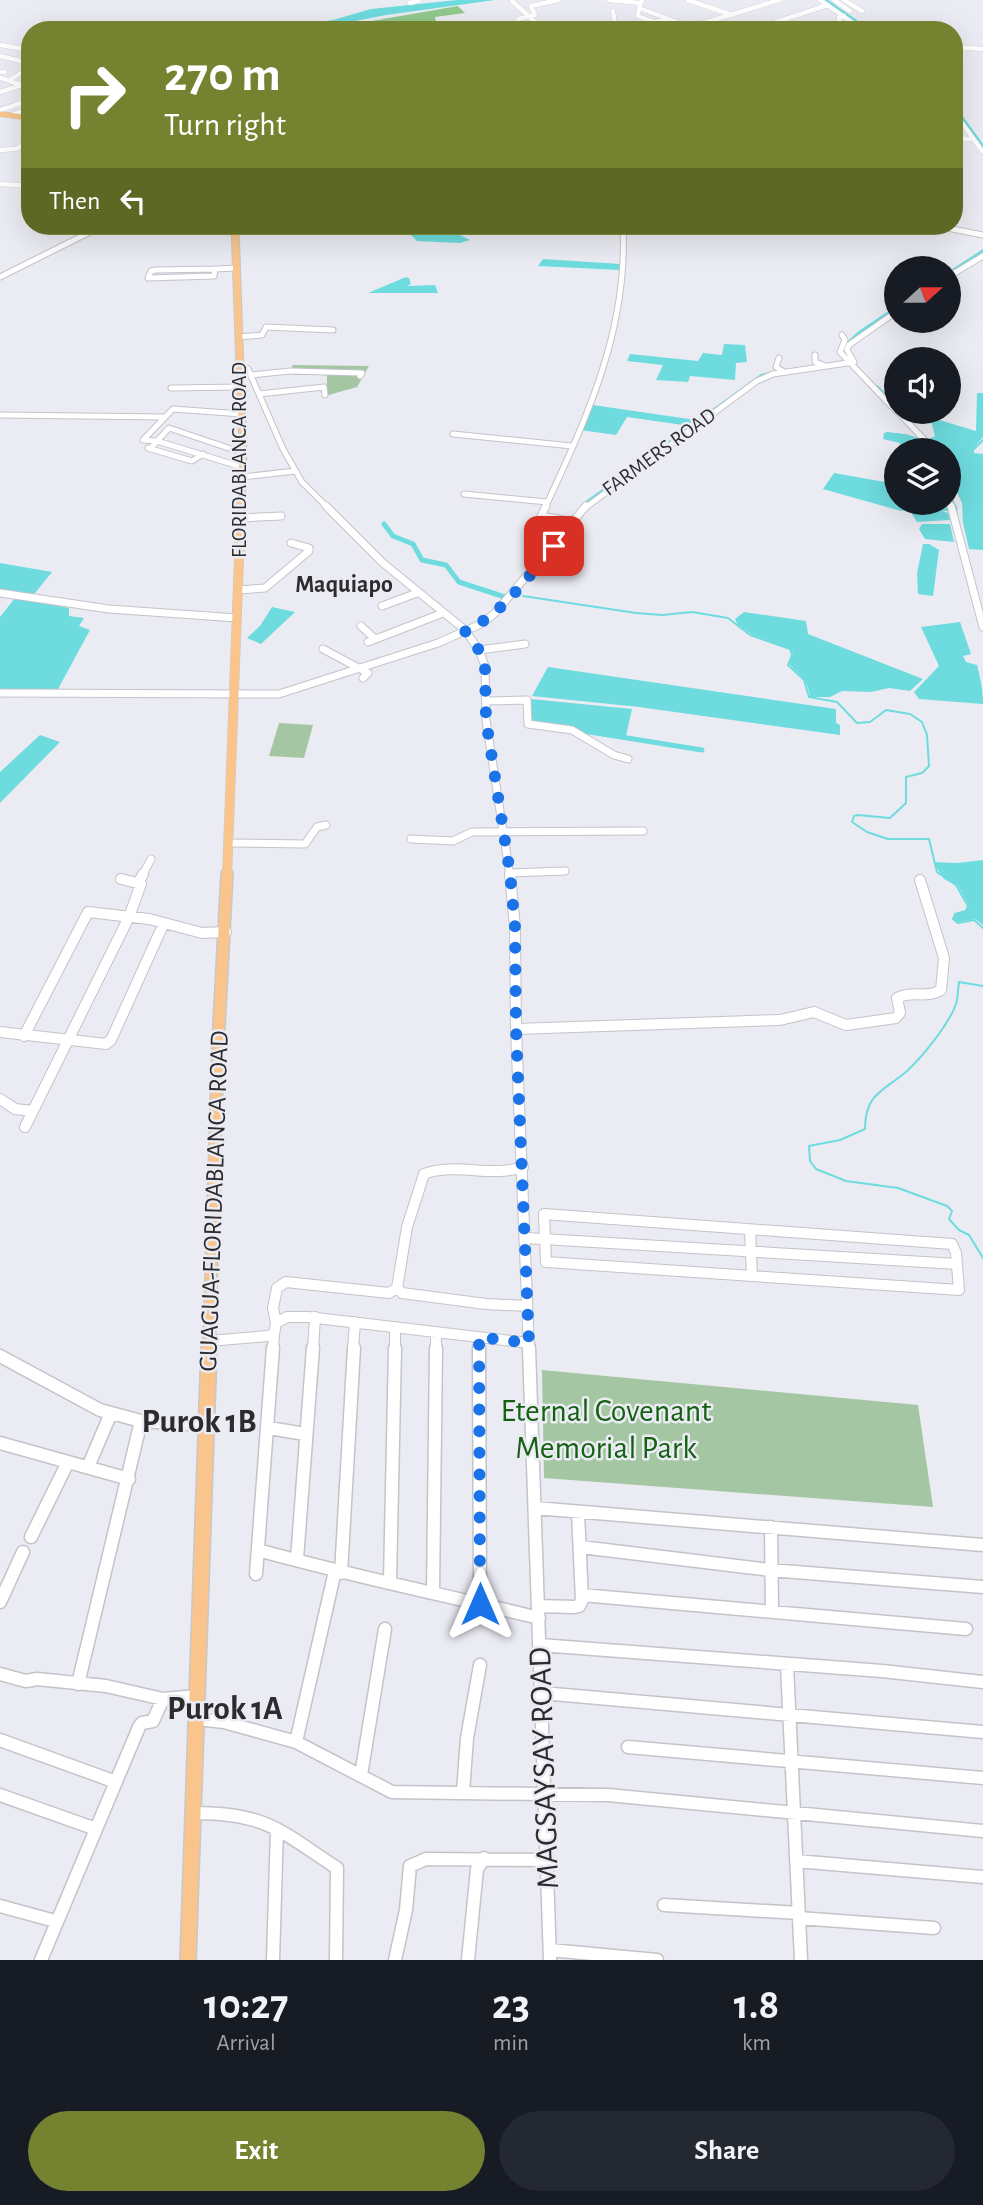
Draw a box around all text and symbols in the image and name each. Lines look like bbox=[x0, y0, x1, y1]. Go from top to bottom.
icon: right bbox=[49, 49, 140, 140]
text: 270 m bbox=[164, 51, 281, 100]
text: Turn right bbox=[164, 109, 286, 141]
icon: left bbox=[114, 182, 152, 220]
text: Then bbox=[49, 188, 100, 214]
north arrow bbox=[884, 256, 961, 332]
map controls bbox=[884, 256, 961, 515]
button: sound bbox=[884, 347, 961, 424]
street label: FLORIDABLANCA ROAD bbox=[229, 362, 250, 558]
street label: FARMERS ROAD bbox=[599, 404, 719, 500]
button: layers bbox=[884, 438, 961, 515]
pin bbox=[524, 516, 584, 576]
icon: arrive bbox=[535, 527, 573, 565]
district label: Maquiapo bbox=[295, 573, 393, 597]
street label: GUAGUA-FLORIDABLANCA ROAD bbox=[195, 1030, 233, 1372]
park label: Eternal Covenant Memorial Park bbox=[501, 1395, 711, 1464]
district label: Purok 1B bbox=[141, 1406, 257, 1439]
position arrow bbox=[443, 1567, 517, 1641]
street label: MAGSAYSAY ROAD bbox=[524, 1646, 564, 1890]
district label: Purok 1A bbox=[167, 1693, 283, 1726]
text: 10:27 bbox=[204, 1984, 288, 2026]
text: 23 bbox=[492, 1984, 530, 2026]
text: 1.8 bbox=[734, 1984, 779, 2026]
text: Arrival bbox=[216, 2032, 276, 2055]
text: min bbox=[493, 2032, 529, 2055]
text: km bbox=[742, 2032, 771, 2055]
button: Exit bbox=[28, 2111, 485, 2191]
button: Share bbox=[499, 2111, 955, 2191]

